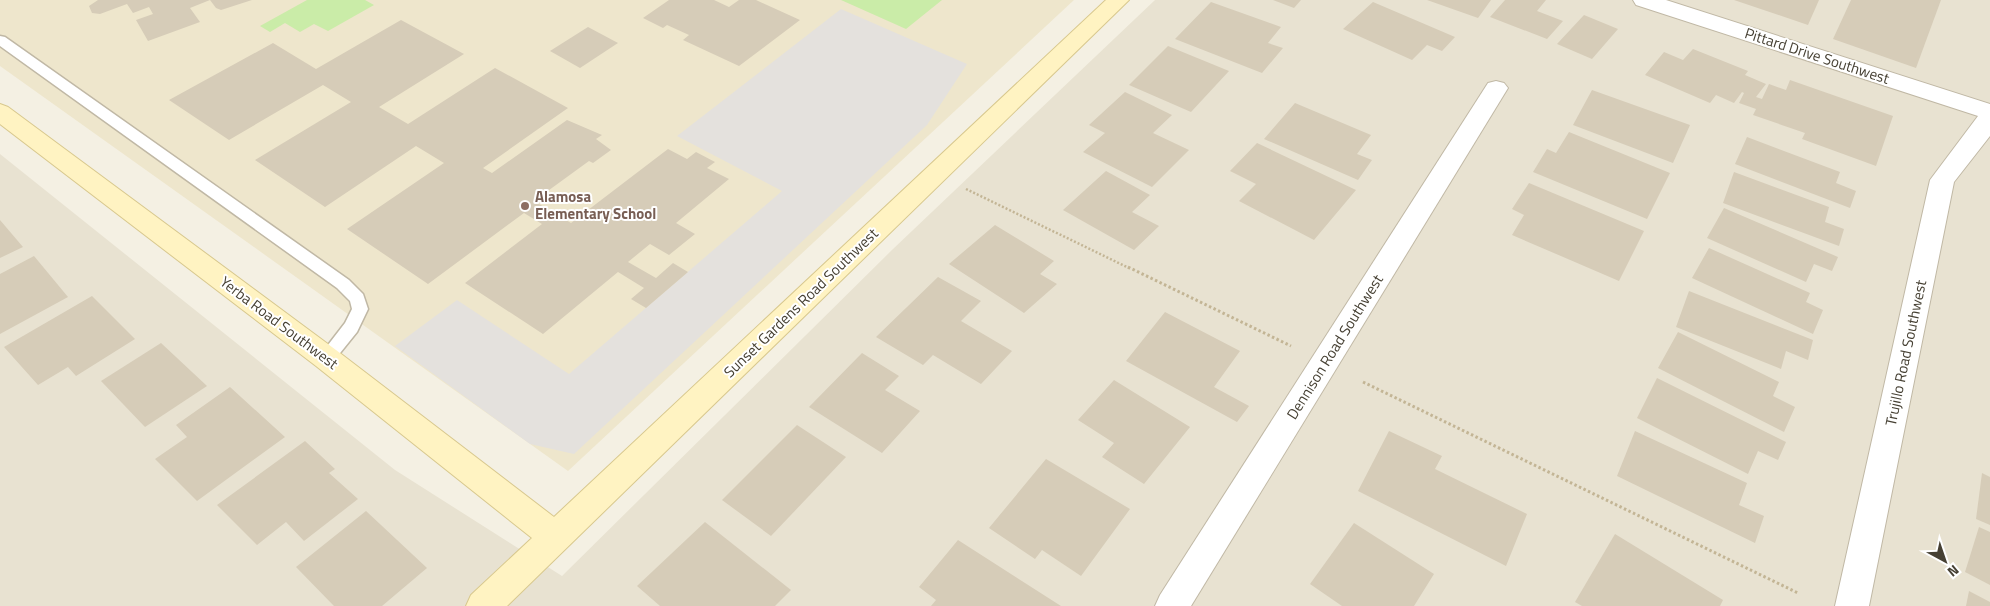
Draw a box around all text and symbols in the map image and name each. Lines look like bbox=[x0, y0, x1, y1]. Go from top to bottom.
street label: Pittard Drive Southwest bbox=[1742, 21, 1893, 90]
place label: Alamosa Elementary School bbox=[535, 185, 656, 225]
marker: Alamosa Elementary School bbox=[519, 200, 531, 212]
street label: Sunset Gardens Road Southwest bbox=[718, 222, 884, 383]
street label: Dennison Road Southwest bbox=[1281, 269, 1389, 424]
street label: Yerba Road Southwest bbox=[215, 270, 344, 375]
street label: Trujillo Road Southwest bbox=[1879, 277, 1932, 428]
north arrow bbox=[1920, 536, 1970, 586]
text: N bbox=[1943, 560, 1964, 583]

